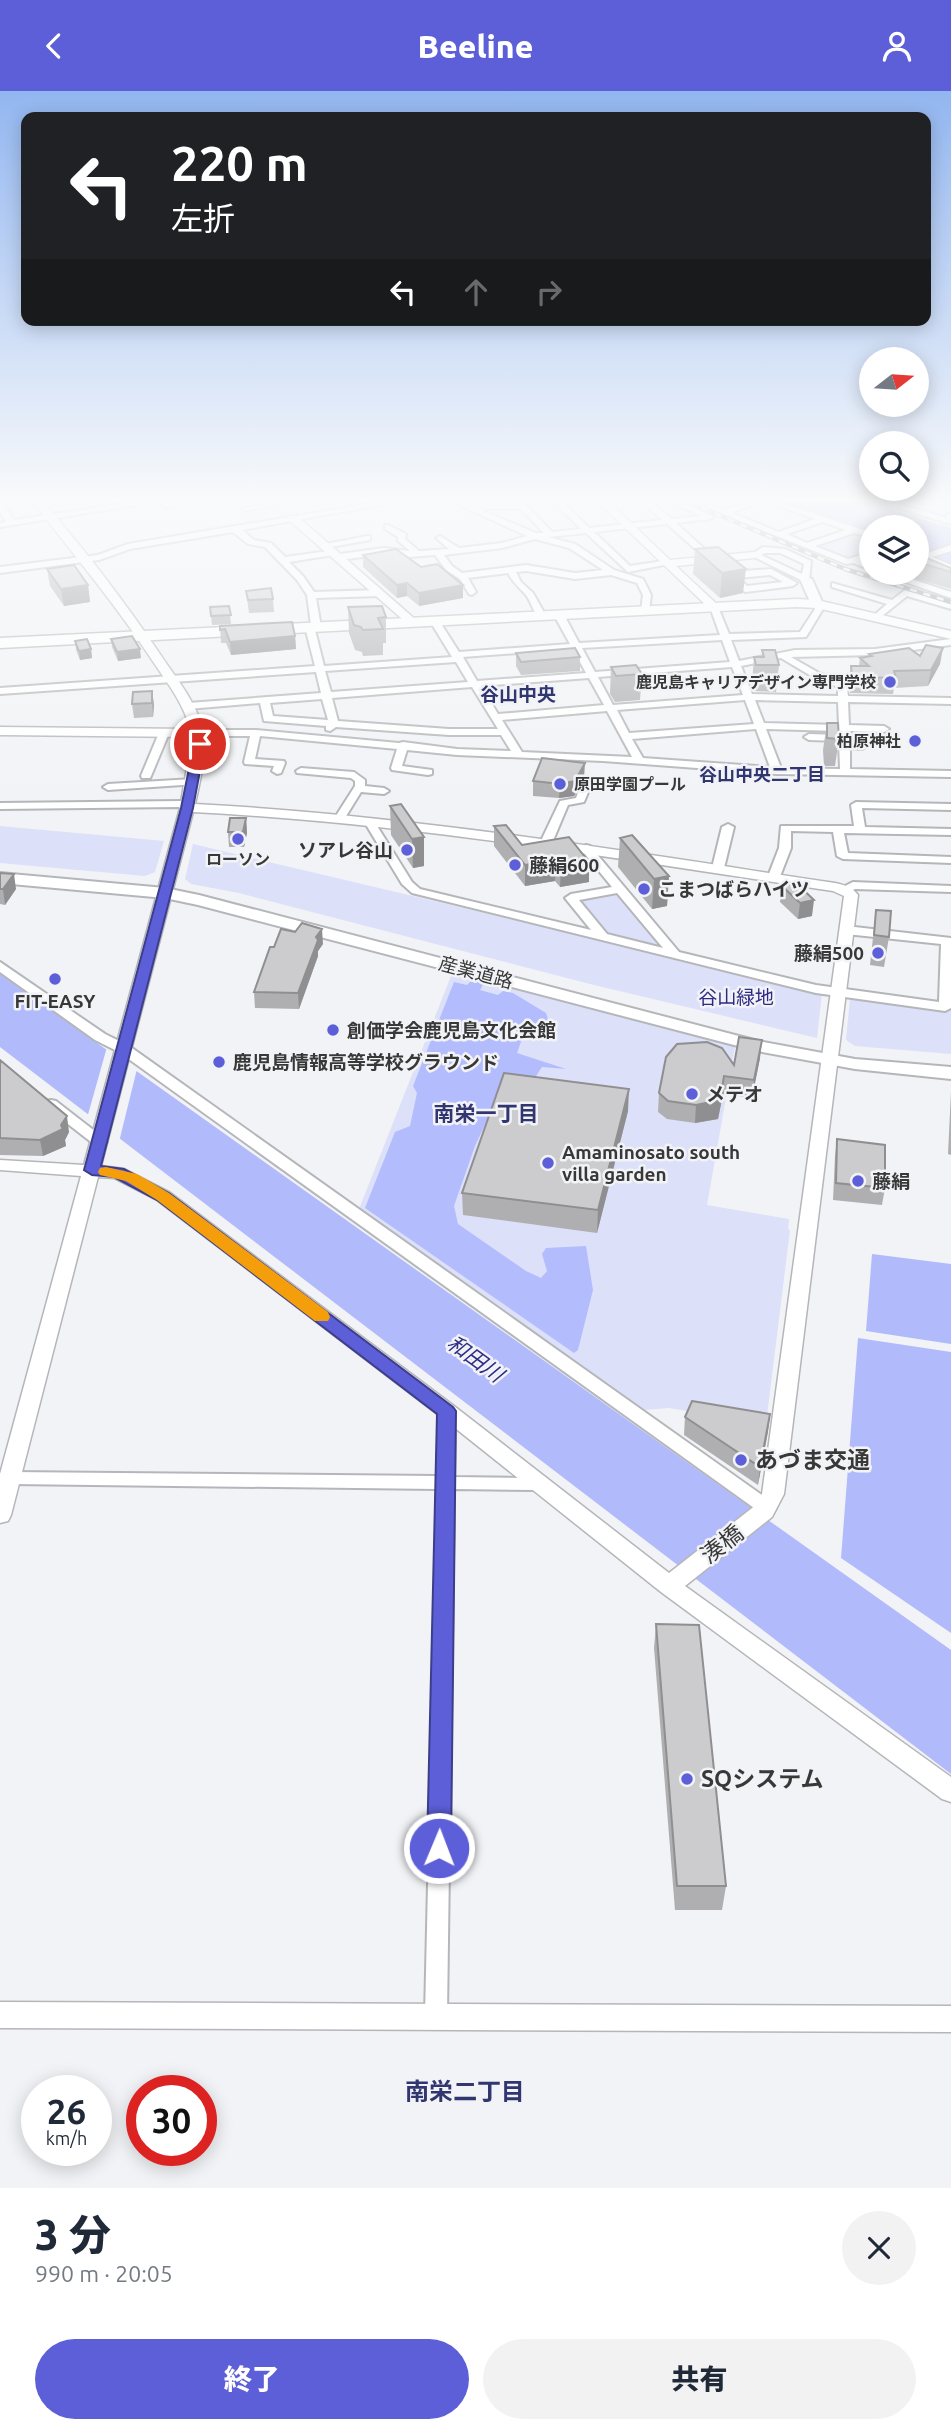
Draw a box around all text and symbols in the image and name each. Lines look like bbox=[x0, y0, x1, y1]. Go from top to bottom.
icon: back bbox=[35, 27, 73, 65]
icon: person bbox=[878, 27, 916, 65]
text: Beeline bbox=[418, 28, 533, 64]
text: 220 m bbox=[171, 135, 308, 190]
icon: left bbox=[56, 140, 147, 231]
text: 左折 bbox=[171, 200, 235, 236]
icon: left bbox=[384, 273, 422, 311]
icon: ahead bbox=[457, 273, 495, 311]
icon: right bbox=[530, 273, 568, 311]
north arrow bbox=[859, 347, 929, 417]
map controls bbox=[859, 347, 929, 585]
button: search bbox=[859, 431, 929, 501]
button: layers bbox=[859, 515, 929, 585]
place label: 鹿児島キャリアデザイン専門学校 bbox=[636, 673, 876, 691]
marker: 鹿児島キャリアデザイン専門学校 bbox=[882, 674, 898, 690]
district label: 谷山中央 bbox=[480, 683, 556, 705]
pin bbox=[170, 714, 230, 774]
icon: arrive bbox=[181, 725, 219, 763]
place label: 柏原神社 bbox=[837, 732, 901, 750]
marker: 柏原神社 bbox=[907, 733, 923, 749]
district label: 谷山中央二丁目 bbox=[699, 764, 825, 784]
place label: 原田学園プール bbox=[574, 775, 686, 793]
marker: 原田学園プール bbox=[552, 776, 568, 792]
marker: ローソン bbox=[230, 831, 246, 847]
place label: ソアレ谷山 bbox=[298, 839, 393, 861]
marker: ソアレ谷山 bbox=[399, 842, 415, 858]
place label: ローソン bbox=[206, 850, 270, 868]
place label: 藤絹600 bbox=[529, 854, 599, 876]
marker: 藤絹600 bbox=[507, 857, 523, 873]
place label: こまつばらハイツ bbox=[658, 878, 810, 900]
marker: こまつばらハイツ bbox=[636, 881, 652, 897]
place label: 藤絹500 bbox=[794, 942, 864, 964]
marker: 藤絹500 bbox=[870, 945, 886, 961]
street label: 産業道路 bbox=[436, 952, 516, 992]
marker: FIT-EASY bbox=[47, 971, 63, 987]
park label: 谷山緑地 bbox=[698, 986, 774, 1008]
place label: FIT-EASY bbox=[15, 990, 96, 1012]
place label: 創価学会鹿児島文化会館 bbox=[347, 1019, 556, 1041]
marker: 創価学会鹿児島文化会館 bbox=[325, 1022, 341, 1038]
place label: 鹿児島情報高等学校グラウンド bbox=[233, 1051, 499, 1073]
marker: 鹿児島情報高等学校グラウンド bbox=[211, 1054, 227, 1070]
place label: メテオ bbox=[706, 1083, 763, 1105]
marker: メテオ bbox=[684, 1086, 700, 1102]
district label: 南栄一丁目 bbox=[434, 1101, 539, 1125]
place label: Amaminosato south villa garden bbox=[562, 1141, 740, 1185]
marker: Amaminosato south villa garden bbox=[540, 1155, 556, 1171]
place label: 藤絹 bbox=[872, 1170, 910, 1192]
marker: 藤絹 bbox=[850, 1173, 866, 1189]
water label: 和田川 bbox=[443, 1330, 510, 1388]
place label: あづま交通 bbox=[755, 1447, 870, 1472]
marker: あづま交通 bbox=[733, 1452, 749, 1468]
street label: 湊橋 bbox=[696, 1520, 748, 1568]
place label: SQシステム bbox=[701, 1766, 823, 1791]
marker: SQシステム bbox=[679, 1771, 695, 1787]
position arrow bbox=[402, 1811, 476, 1885]
speed limit sign: 30 bbox=[126, 2075, 217, 2166]
district label: 南栄二丁目 bbox=[405, 2078, 525, 2105]
text: 26 bbox=[47, 2091, 86, 2131]
text: km/h bbox=[46, 2128, 87, 2148]
text: 3 分 bbox=[35, 2211, 111, 2258]
button: close bbox=[842, 2211, 916, 2285]
text: 990 m · 20:05 bbox=[35, 2261, 173, 2286]
button: 終了 bbox=[35, 2339, 469, 2419]
button: 共有 bbox=[483, 2339, 916, 2419]

